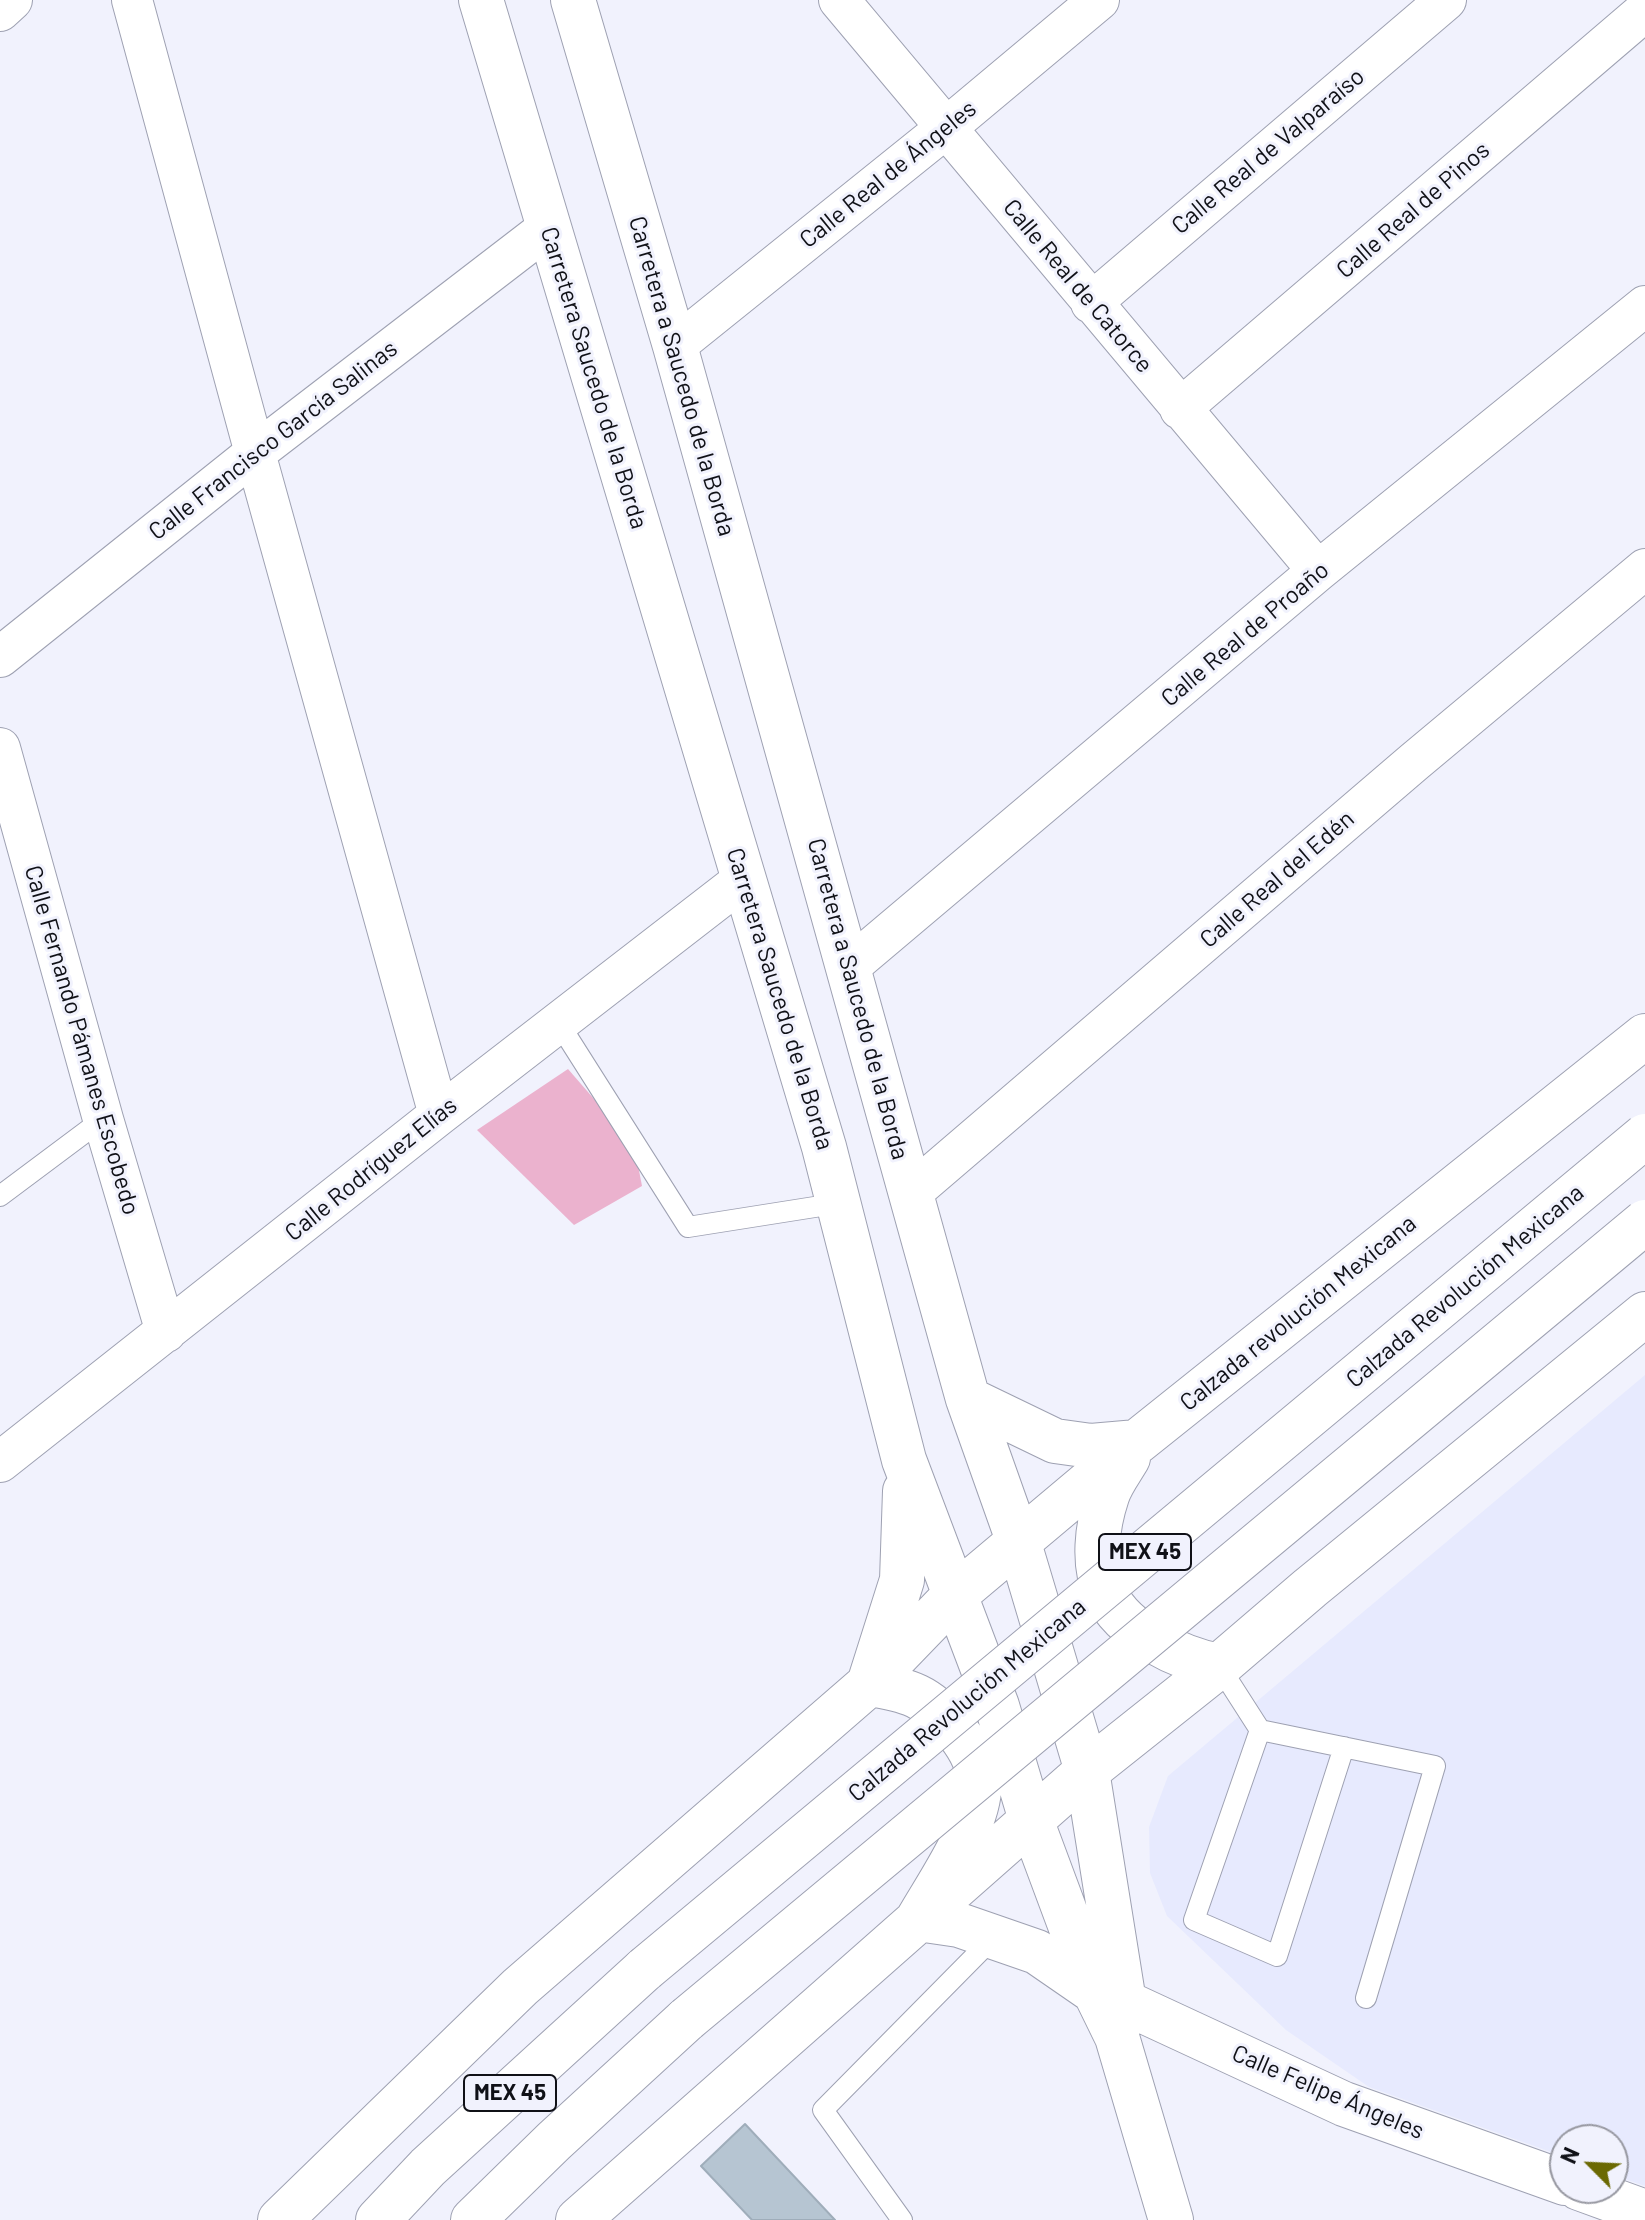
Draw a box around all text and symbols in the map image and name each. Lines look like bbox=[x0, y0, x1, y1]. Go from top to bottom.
street label: Calle Real de Valparaíso bbox=[1166, 62, 1370, 240]
street label: Calle Real de Ángeles bbox=[794, 94, 982, 254]
street label: Calle Real de Pinos bbox=[1331, 136, 1495, 284]
street label: Calle Real de Catorce bbox=[997, 193, 1159, 379]
street label: Carretera a Saucedo de la Borda bbox=[622, 213, 742, 539]
street label: Carretera Saucedo de la Borda bbox=[534, 224, 654, 532]
street label: Calle Francisco García Salinas bbox=[143, 334, 403, 546]
street label: Calle Real de Proaño bbox=[1155, 555, 1335, 713]
street label: Calle Real del Edén bbox=[1194, 804, 1360, 954]
street label: Carretera a Saucedo de la Borda bbox=[801, 835, 915, 1163]
street label: Carretera Saucedo de la Borda bbox=[720, 845, 840, 1153]
street label: Calle Fernando Pámanes Escobedo bbox=[18, 862, 146, 1218]
street label: Calle Rodríguez Elías bbox=[279, 1091, 463, 1247]
street label: Calzada Revolución Mexicana bbox=[1340, 1178, 1590, 1394]
street label: Calzada revolución Mexicana bbox=[1174, 1209, 1422, 1417]
road number: MEX 45 bbox=[1099, 1534, 1191, 1570]
street label: Calzada Revolución Mexicana bbox=[842, 1592, 1092, 1808]
street label: Calle Felipe Ángeles bbox=[1228, 2039, 1428, 2145]
road number: MEX 45 bbox=[464, 2075, 556, 2111]
north arrow bbox=[1549, 2124, 1629, 2204]
text: N bbox=[1554, 2143, 1584, 2167]

